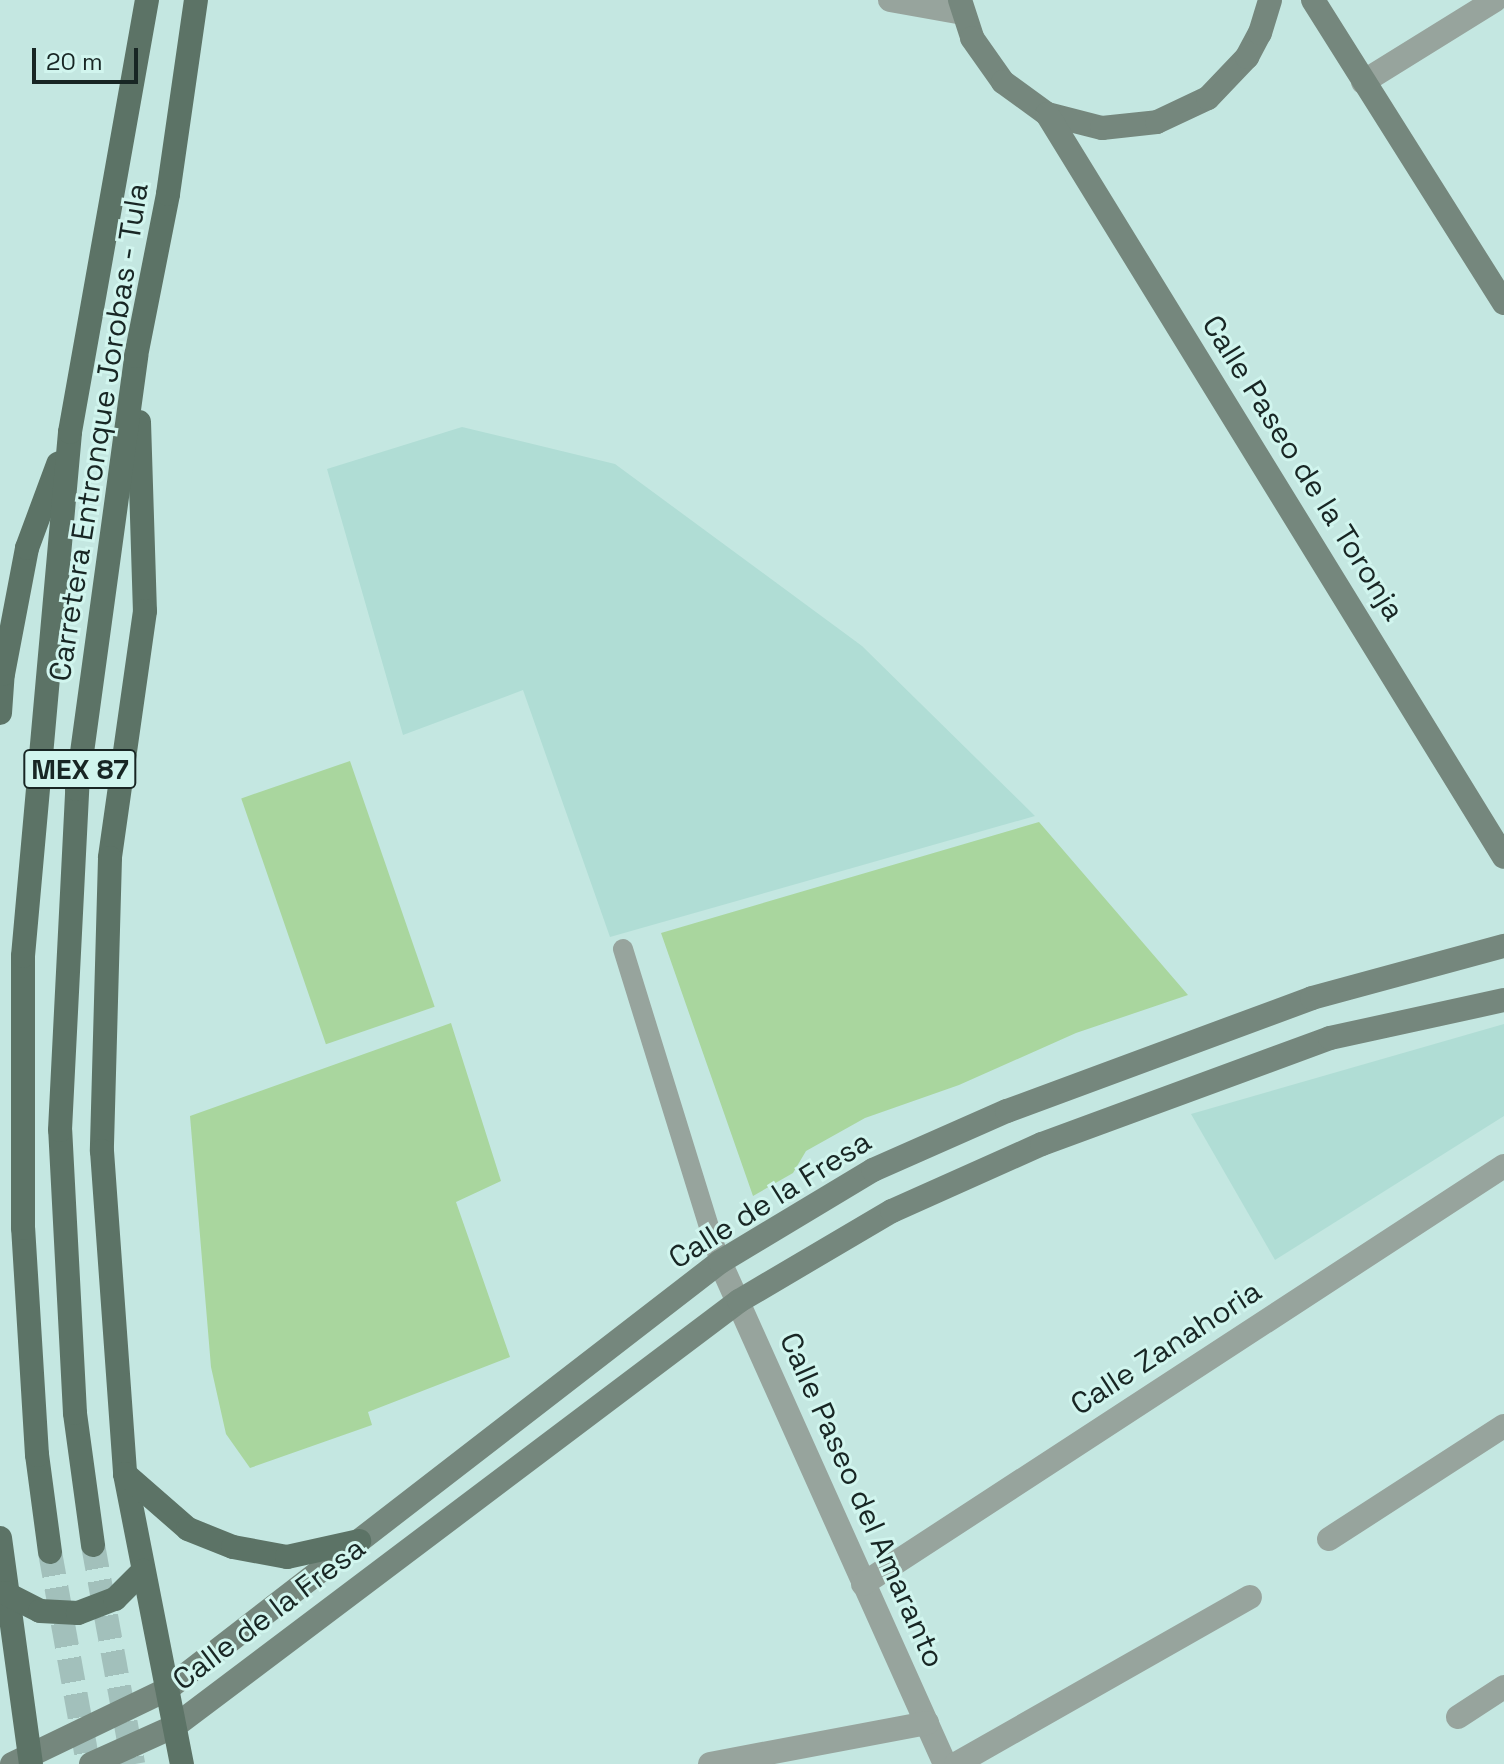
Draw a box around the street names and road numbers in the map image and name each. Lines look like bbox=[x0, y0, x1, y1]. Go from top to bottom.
street label: Carretera Entronque Jorobas - Tula bbox=[42, 179, 156, 685]
street label: Calle Paseo de la Toronja bbox=[1194, 308, 1412, 628]
road number: MEX 87 bbox=[22, 745, 138, 793]
street label: Calle de la Fresa bbox=[662, 1123, 878, 1277]
street label: Calle Zanahoria bbox=[1064, 1273, 1268, 1423]
street label: Calle Paseo del Amaranto bbox=[772, 1327, 952, 1673]
street label: Calle de la Fresa bbox=[166, 1530, 372, 1698]

